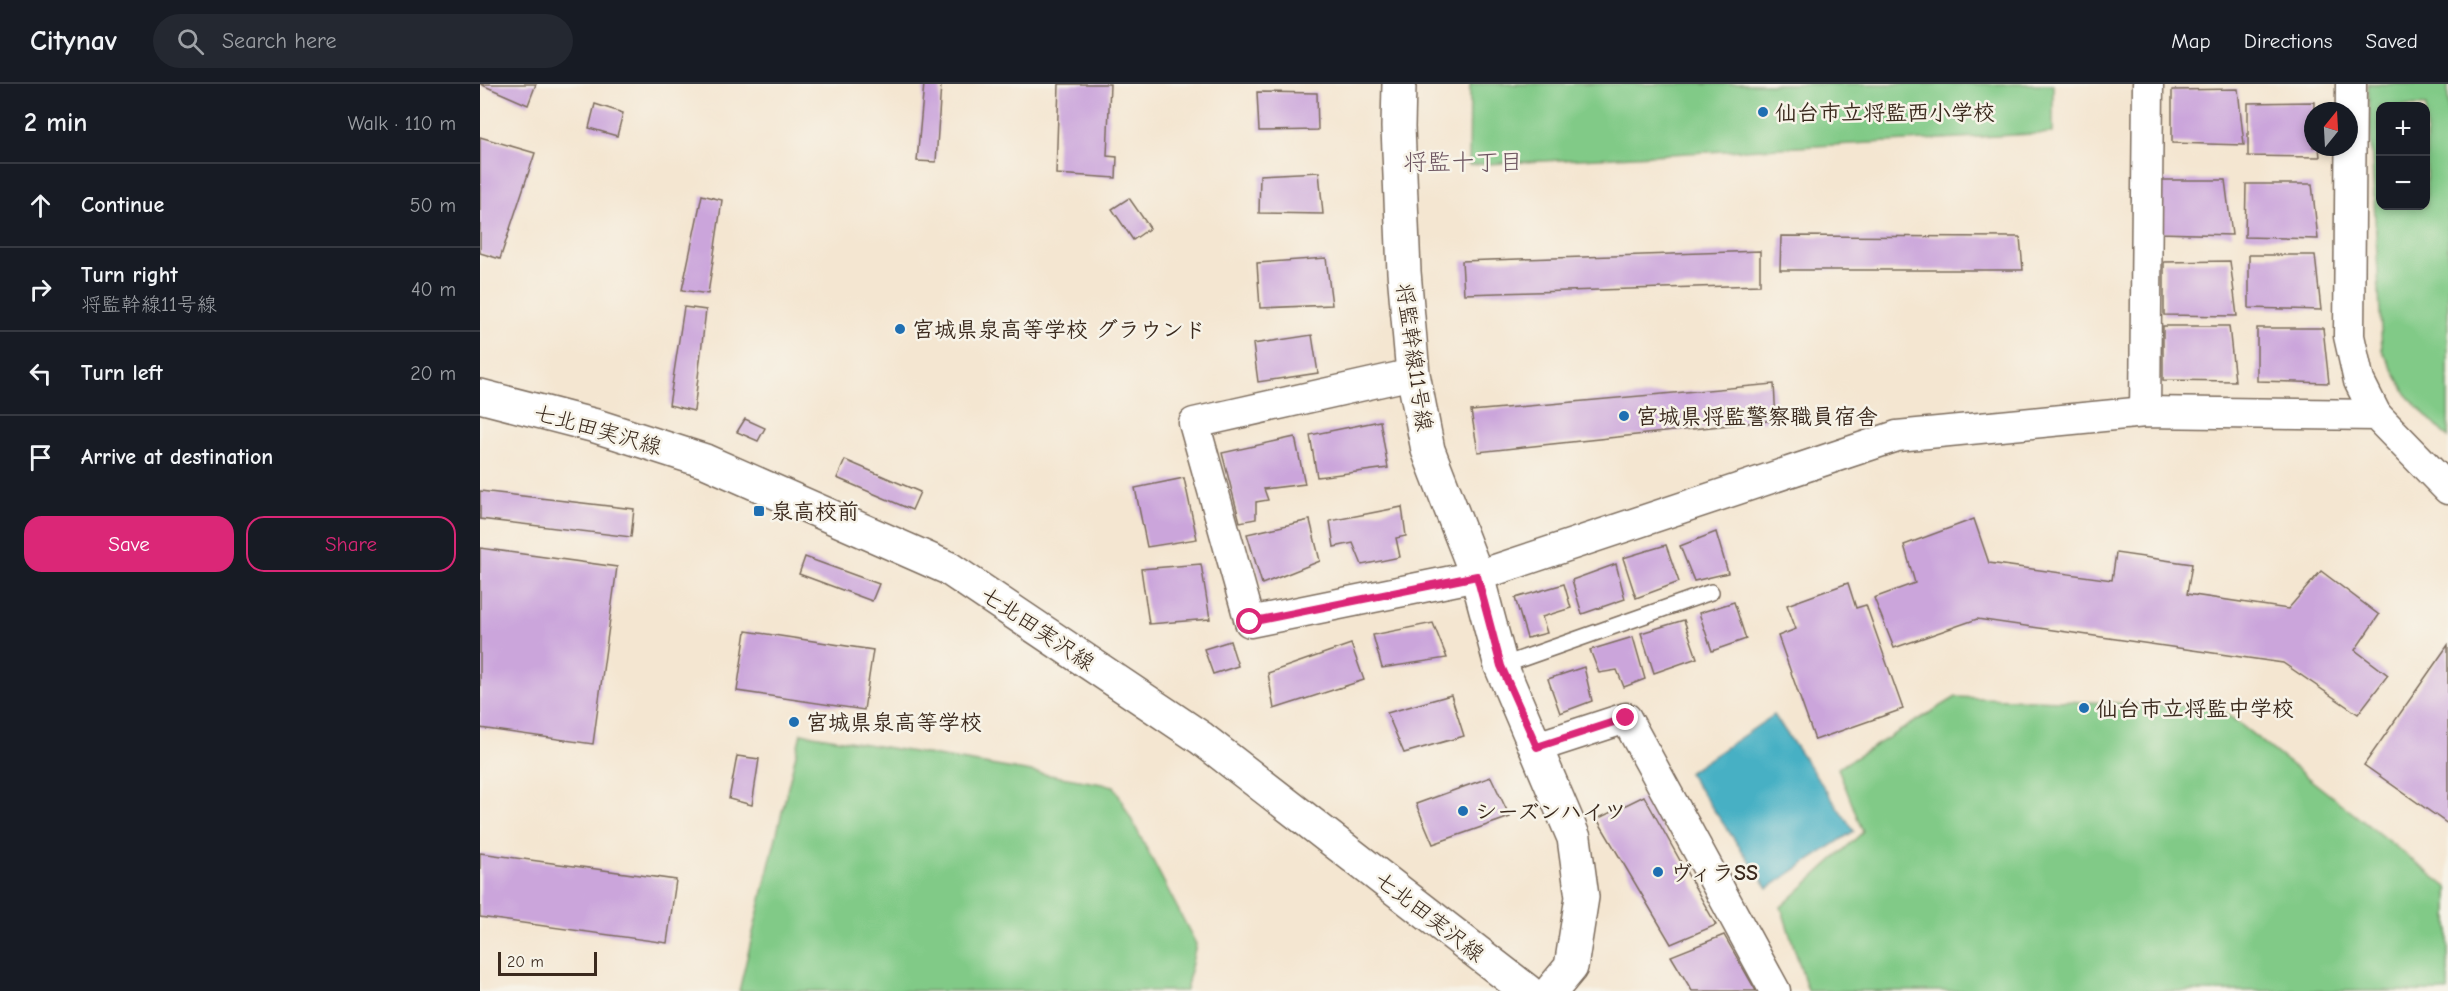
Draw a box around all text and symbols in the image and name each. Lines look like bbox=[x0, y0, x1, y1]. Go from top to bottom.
search box bbox=[153, 14, 573, 68]
text: Citynav bbox=[30, 25, 117, 57]
icon: search bbox=[174, 25, 207, 58]
text: Search here bbox=[222, 28, 336, 54]
text: Map bbox=[2171, 29, 2211, 53]
text: Directions bbox=[2244, 29, 2333, 53]
text: Saved bbox=[2366, 29, 2418, 53]
place label: 仙台市立将監西小学校 bbox=[1775, 100, 1995, 126]
north arrow bbox=[2304, 102, 2358, 156]
map controls bbox=[2376, 102, 2430, 210]
button: + bbox=[2376, 102, 2430, 156]
marker: 仙台市立将監西小学校 bbox=[1756, 105, 1770, 119]
text: 2 min bbox=[24, 108, 87, 138]
text: Walk · 110 m bbox=[348, 112, 456, 135]
district label: 将監十丁目 bbox=[1403, 148, 1523, 176]
button: − bbox=[2376, 156, 2430, 210]
icon: ahead bbox=[24, 189, 57, 222]
text: Continue bbox=[81, 192, 164, 218]
text: 50 m bbox=[410, 194, 456, 217]
text: Turn right bbox=[81, 262, 178, 288]
icon: right bbox=[24, 273, 57, 306]
text: 40 m bbox=[411, 278, 456, 301]
street label: 将監幹線11号線 bbox=[1391, 281, 1437, 433]
text: 将監幹線11号線 bbox=[81, 293, 217, 316]
place label: 宮城県泉高等学校 グラウンド bbox=[912, 317, 1206, 343]
marker: 宮城県泉高等学校 グラウンド bbox=[893, 322, 907, 336]
icon: left bbox=[24, 357, 57, 390]
text: Turn left bbox=[81, 360, 163, 386]
text: 20 m bbox=[410, 362, 456, 385]
street label: 七北田実沢線 bbox=[531, 399, 665, 461]
place label: 宮城県将監警察職員宿舎 bbox=[1636, 404, 1878, 430]
marker: 宮城県将監警察職員宿舎 bbox=[1617, 409, 1631, 423]
icon: arrive bbox=[24, 441, 57, 474]
text: Arrive at destination bbox=[81, 444, 273, 470]
place label: 泉高校前 bbox=[771, 499, 859, 525]
marker: 泉高校前 bbox=[752, 504, 766, 518]
button: Save bbox=[24, 516, 234, 572]
button: Share bbox=[246, 516, 456, 572]
street label: 七北田実沢線 bbox=[975, 581, 1099, 677]
route start bbox=[1236, 608, 1262, 634]
place label: 仙台市立将監中学校 bbox=[2096, 696, 2294, 722]
marker: 仙台市立将監中学校 bbox=[2077, 701, 2091, 715]
route end bbox=[1612, 704, 1638, 730]
place label: 宮城県泉高等学校 bbox=[806, 710, 982, 736]
marker: 宮城県泉高等学校 bbox=[787, 715, 801, 729]
place label: シーズンハイツ bbox=[1475, 799, 1626, 825]
marker: シーズンハイツ bbox=[1456, 804, 1470, 818]
place label: ヴィラSS bbox=[1670, 860, 1758, 886]
marker: ヴィラSS bbox=[1651, 865, 1665, 879]
street label: 七北田実沢線 bbox=[1369, 866, 1489, 968]
scale bar bbox=[498, 949, 597, 976]
text: 20 m bbox=[507, 953, 544, 971]

